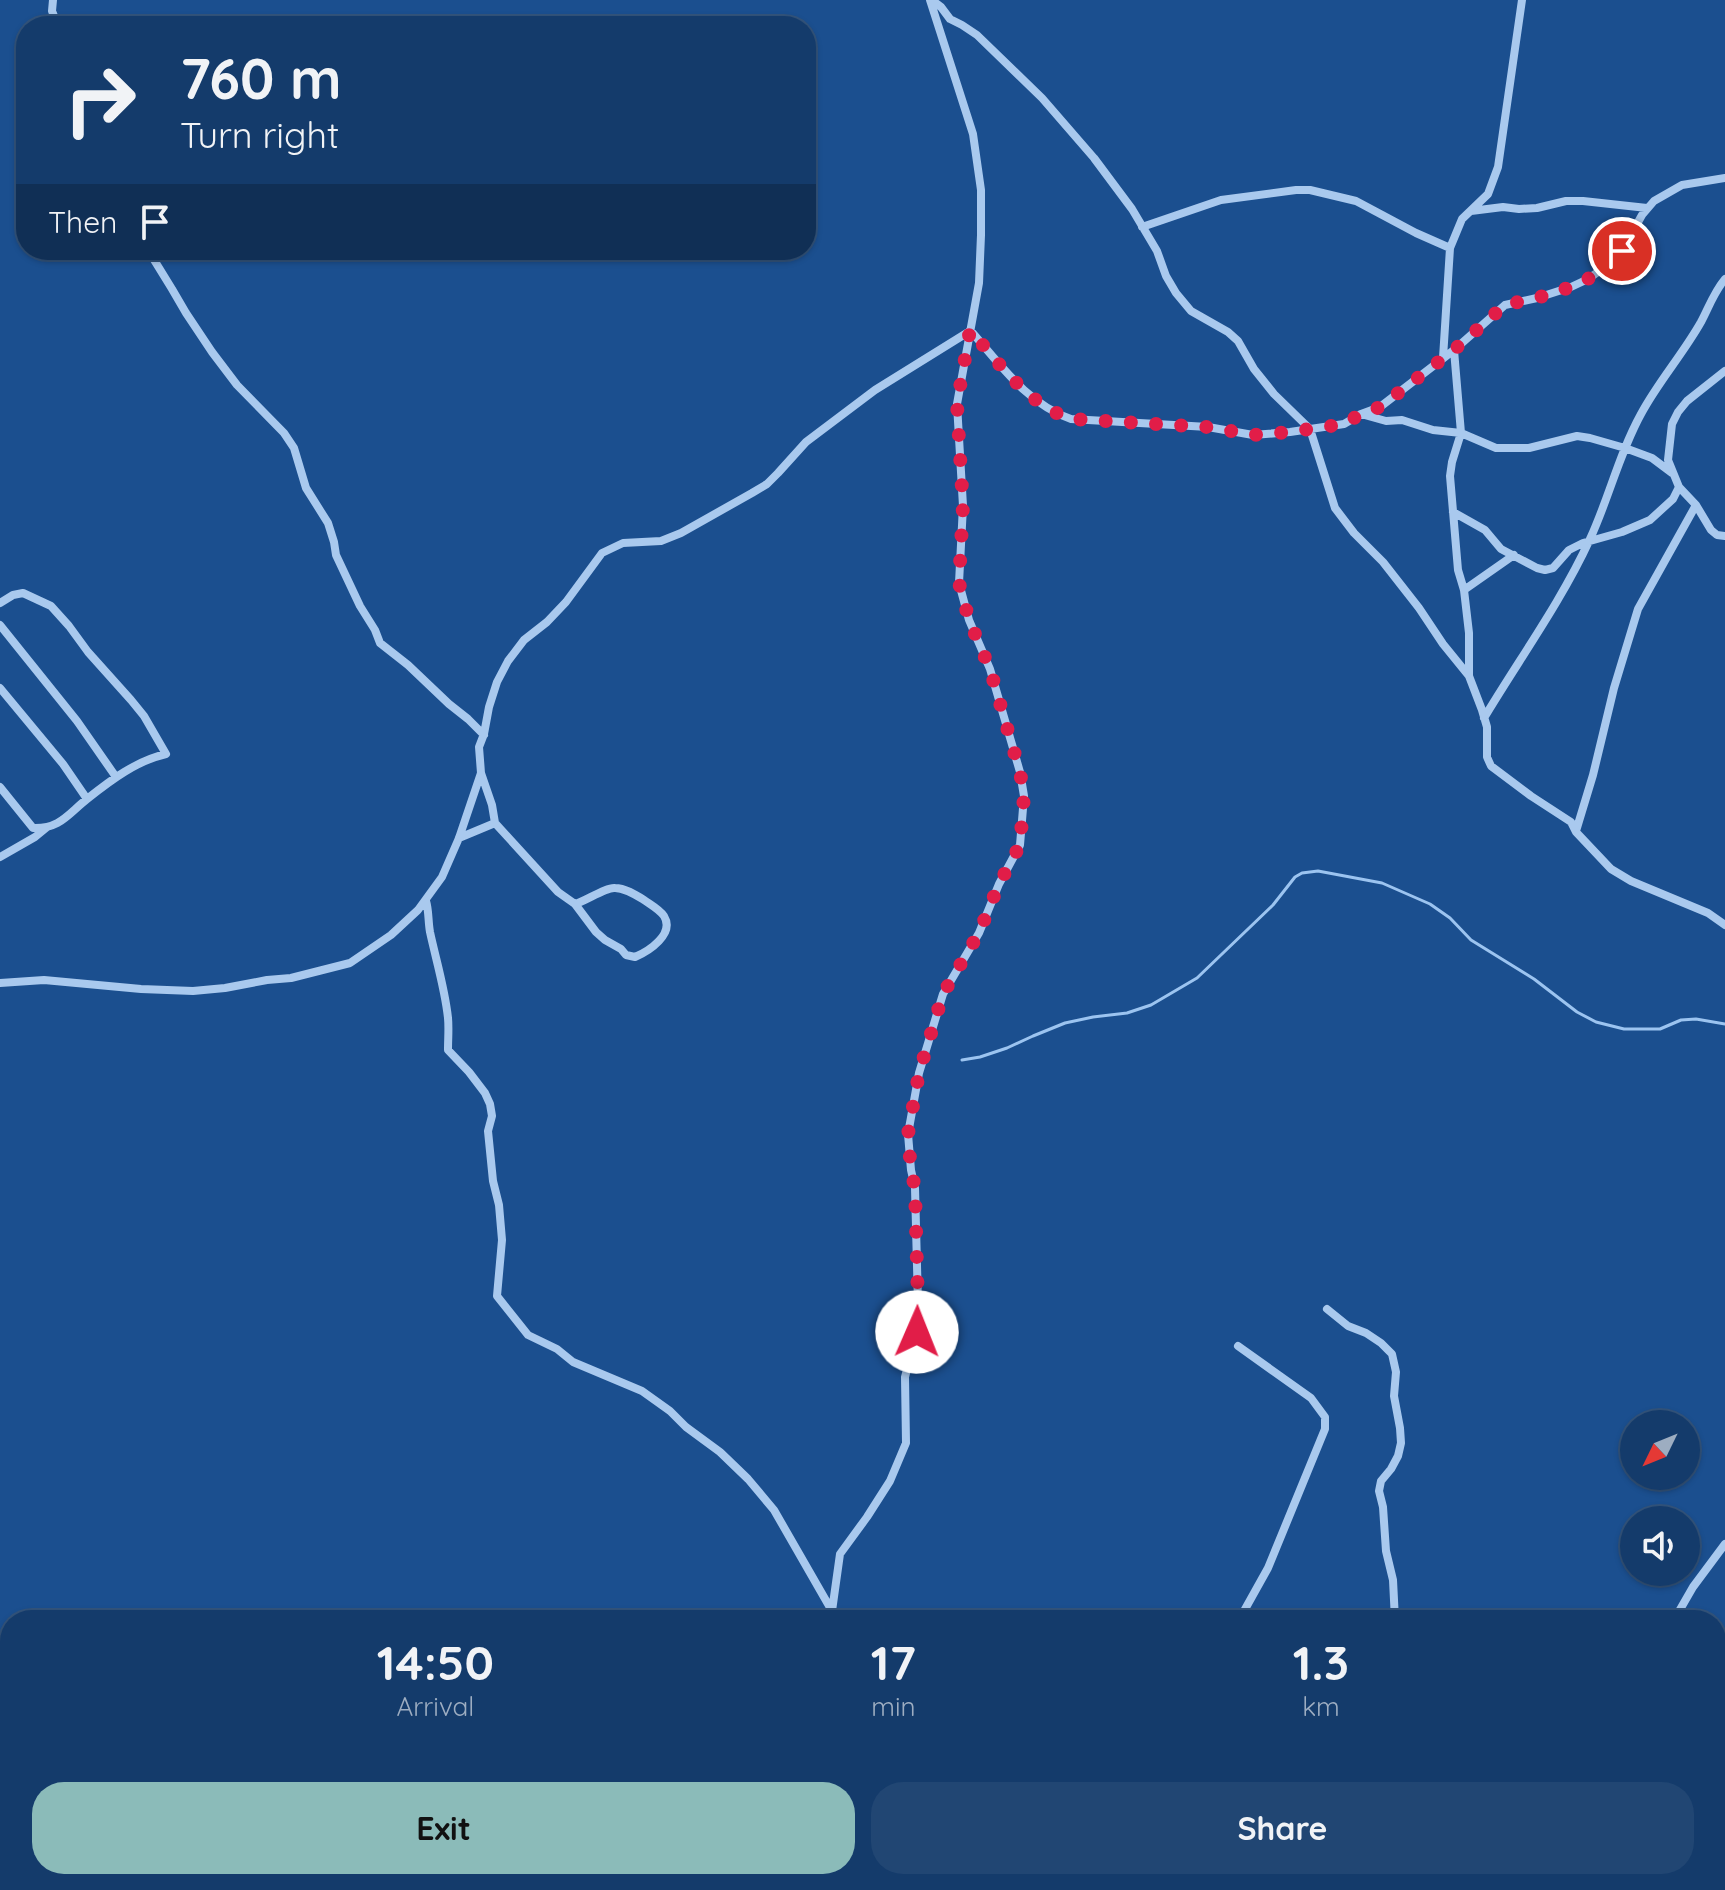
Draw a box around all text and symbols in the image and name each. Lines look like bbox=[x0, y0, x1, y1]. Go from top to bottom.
text: 760 m bbox=[180, 43, 342, 113]
icon: right bbox=[48, 48, 152, 152]
text: Turn right bbox=[180, 112, 339, 157]
icon: arrive bbox=[133, 200, 177, 244]
text: Then bbox=[48, 203, 117, 241]
pin bbox=[1588, 217, 1656, 285]
icon: arrive bbox=[1600, 229, 1644, 273]
position arrow bbox=[875, 1290, 959, 1374]
north arrow bbox=[1620, 1410, 1700, 1490]
map controls bbox=[1620, 1410, 1700, 1586]
button: sound bbox=[1620, 1506, 1700, 1586]
text: 14:50 bbox=[377, 1632, 494, 1692]
text: 17 bbox=[871, 1632, 916, 1692]
text: 1.3 bbox=[1293, 1632, 1349, 1692]
text: Arrival bbox=[396, 1690, 474, 1723]
text: min bbox=[871, 1690, 916, 1723]
text: km bbox=[1302, 1690, 1340, 1723]
button: Exit bbox=[32, 1782, 855, 1874]
button: Share bbox=[871, 1782, 1694, 1874]

